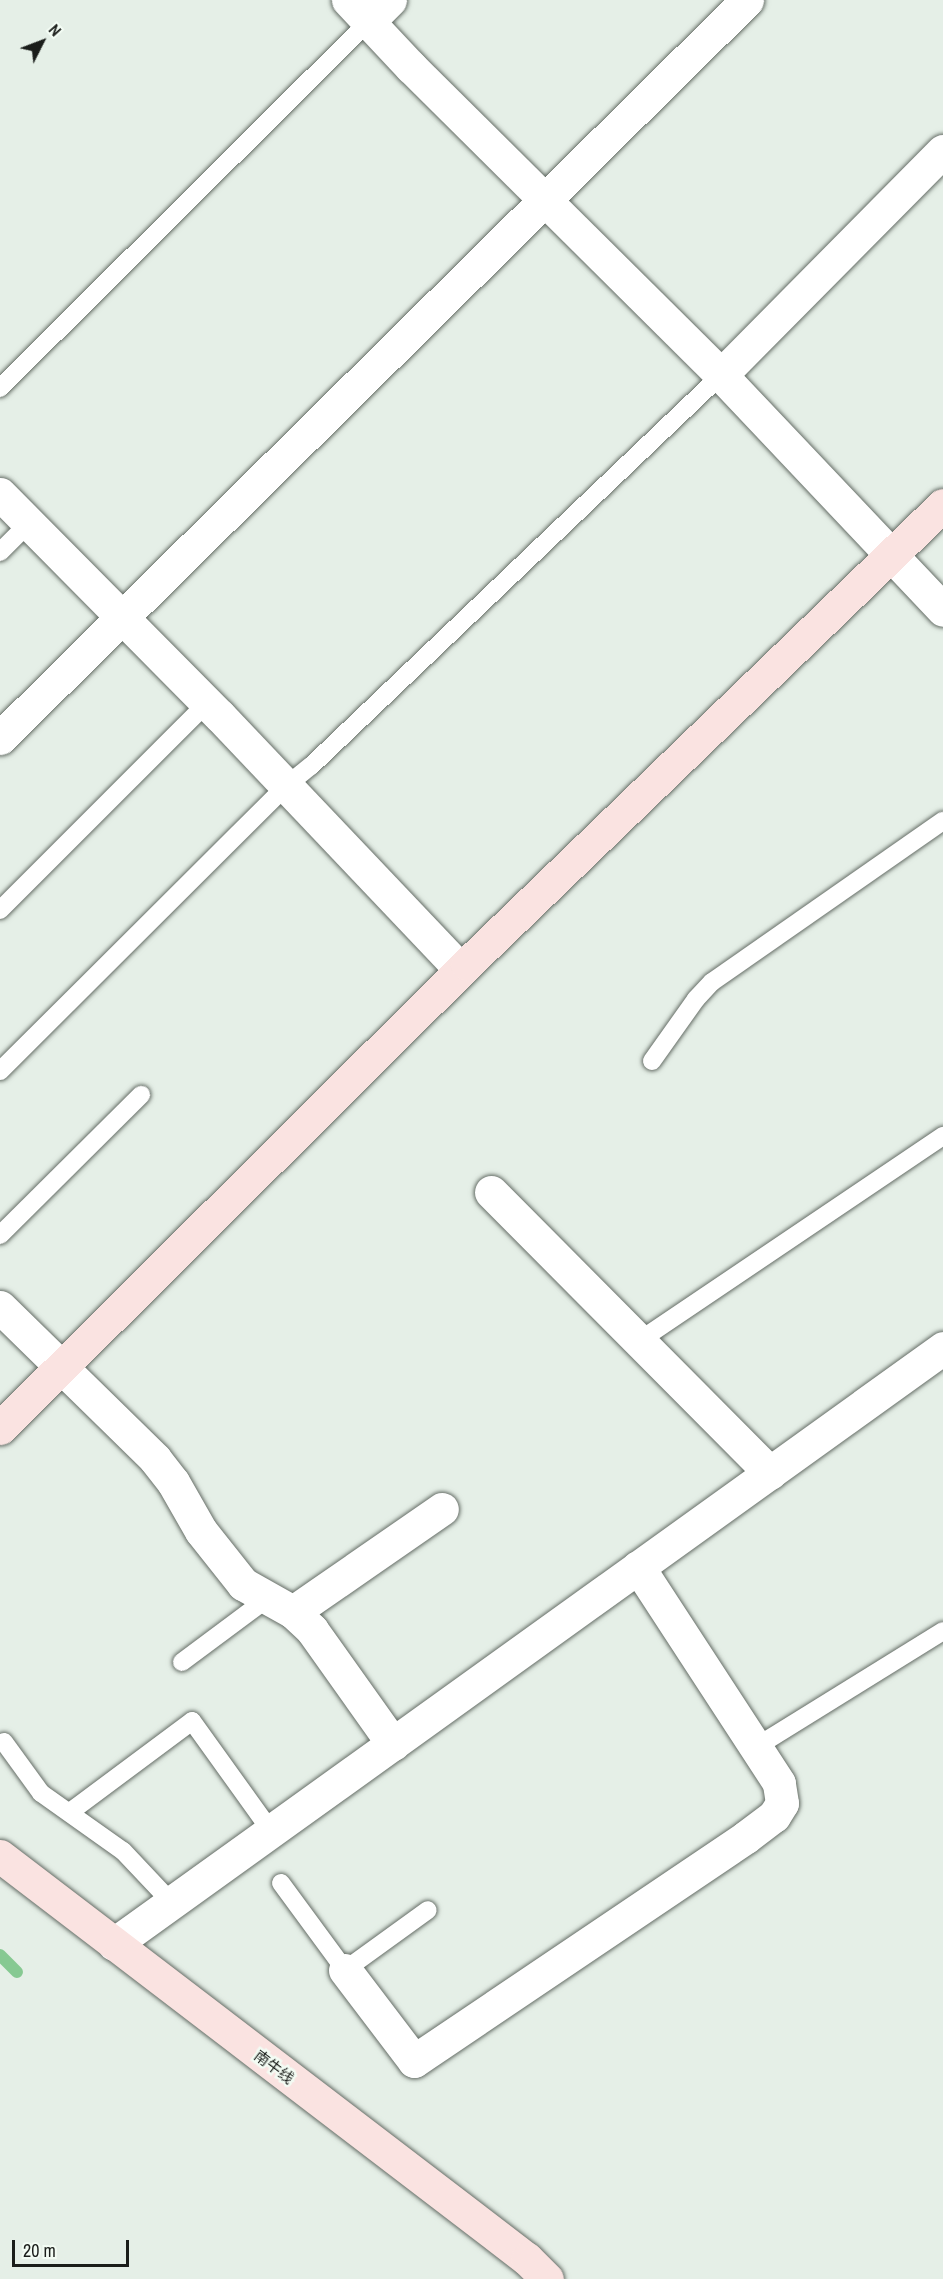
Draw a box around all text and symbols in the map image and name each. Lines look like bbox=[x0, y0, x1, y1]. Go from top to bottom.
north arrow bbox=[12, 12, 72, 72]
text: N bbox=[44, 19, 67, 41]
street label: 南牛线 bbox=[251, 2046, 297, 2088]
scale bar bbox=[15, 2228, 132, 2266]
text: 20 m bbox=[23, 2238, 56, 2263]

